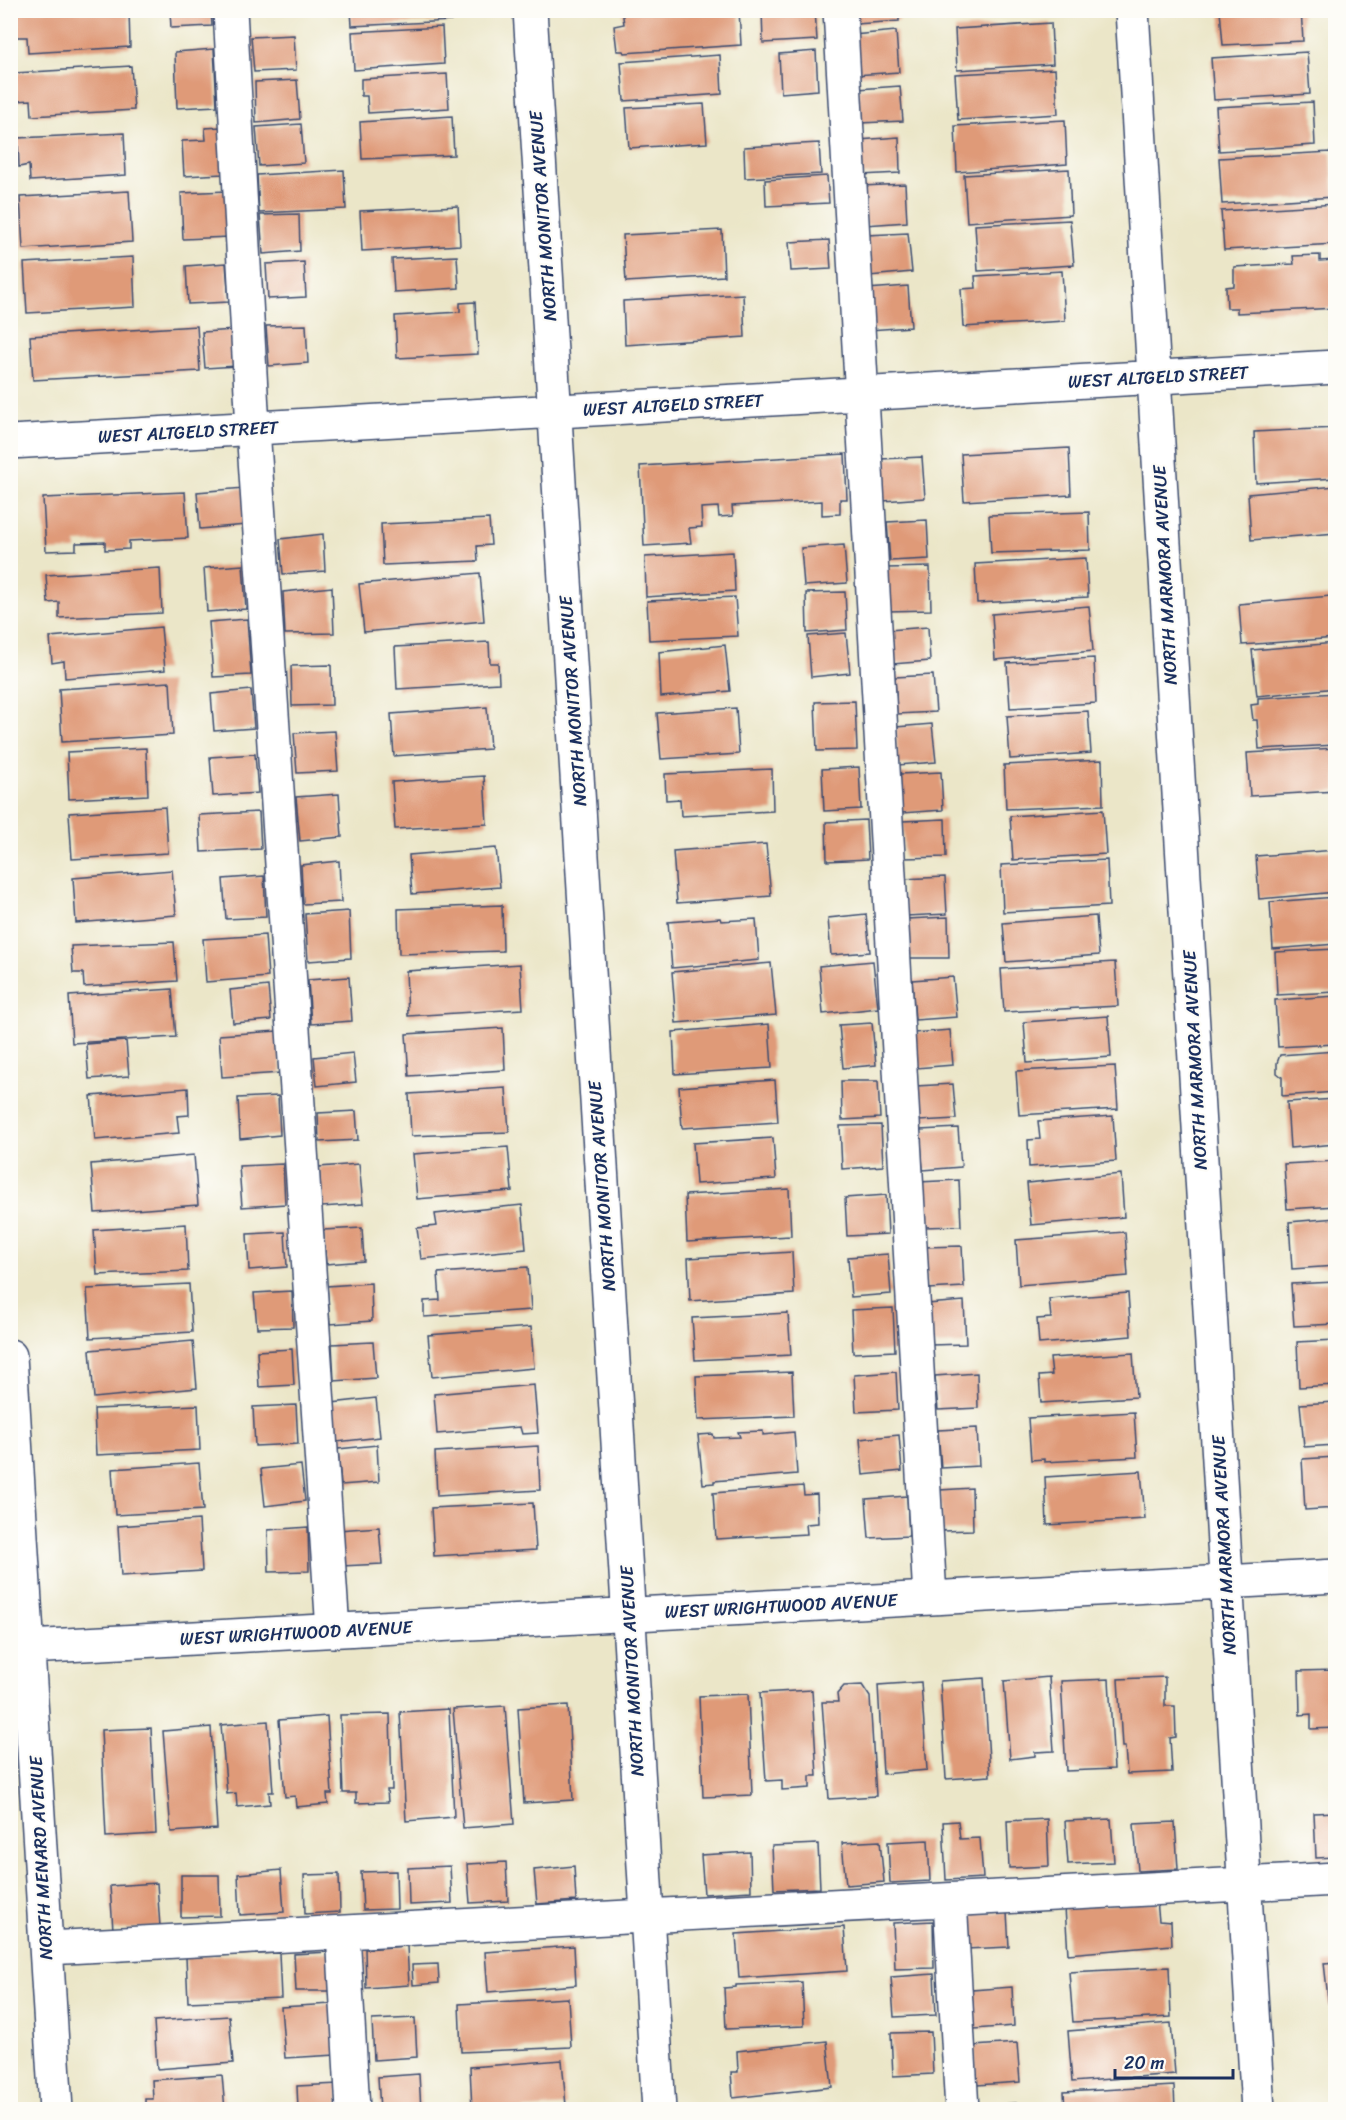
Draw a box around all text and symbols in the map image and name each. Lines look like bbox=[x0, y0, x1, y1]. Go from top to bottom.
street label: NORTH MONITOR AVENUE bbox=[520, 109, 566, 322]
street label: WEST ALTGELD STREET bbox=[1067, 356, 1250, 398]
street label: WEST ALTGELD STREET bbox=[582, 384, 765, 426]
street label: WEST ALTGELD STREET bbox=[97, 411, 280, 453]
street label: NORTH MARMORA AVENUE bbox=[1143, 463, 1187, 686]
street label: NORTH MONITOR AVENUE bbox=[550, 594, 596, 807]
street label: NORTH MARMORA AVENUE bbox=[1173, 948, 1217, 1171]
street label: NORTH MONITOR AVENUE bbox=[579, 1079, 625, 1292]
street label: NORTH MARMORA AVENUE bbox=[1202, 1433, 1246, 1656]
street label: NORTH MONITOR AVENUE bbox=[610, 1564, 653, 1777]
street label: WEST WRIGHTWOOD AVENUE bbox=[664, 1584, 899, 1628]
street label: WEST WRIGHTWOOD AVENUE bbox=[179, 1611, 414, 1655]
street label: NORTH MENARD AVENUE bbox=[20, 1754, 62, 1961]
scale bar bbox=[1115, 2042, 1234, 2080]
text: 20 m bbox=[1124, 2047, 1164, 2079]

